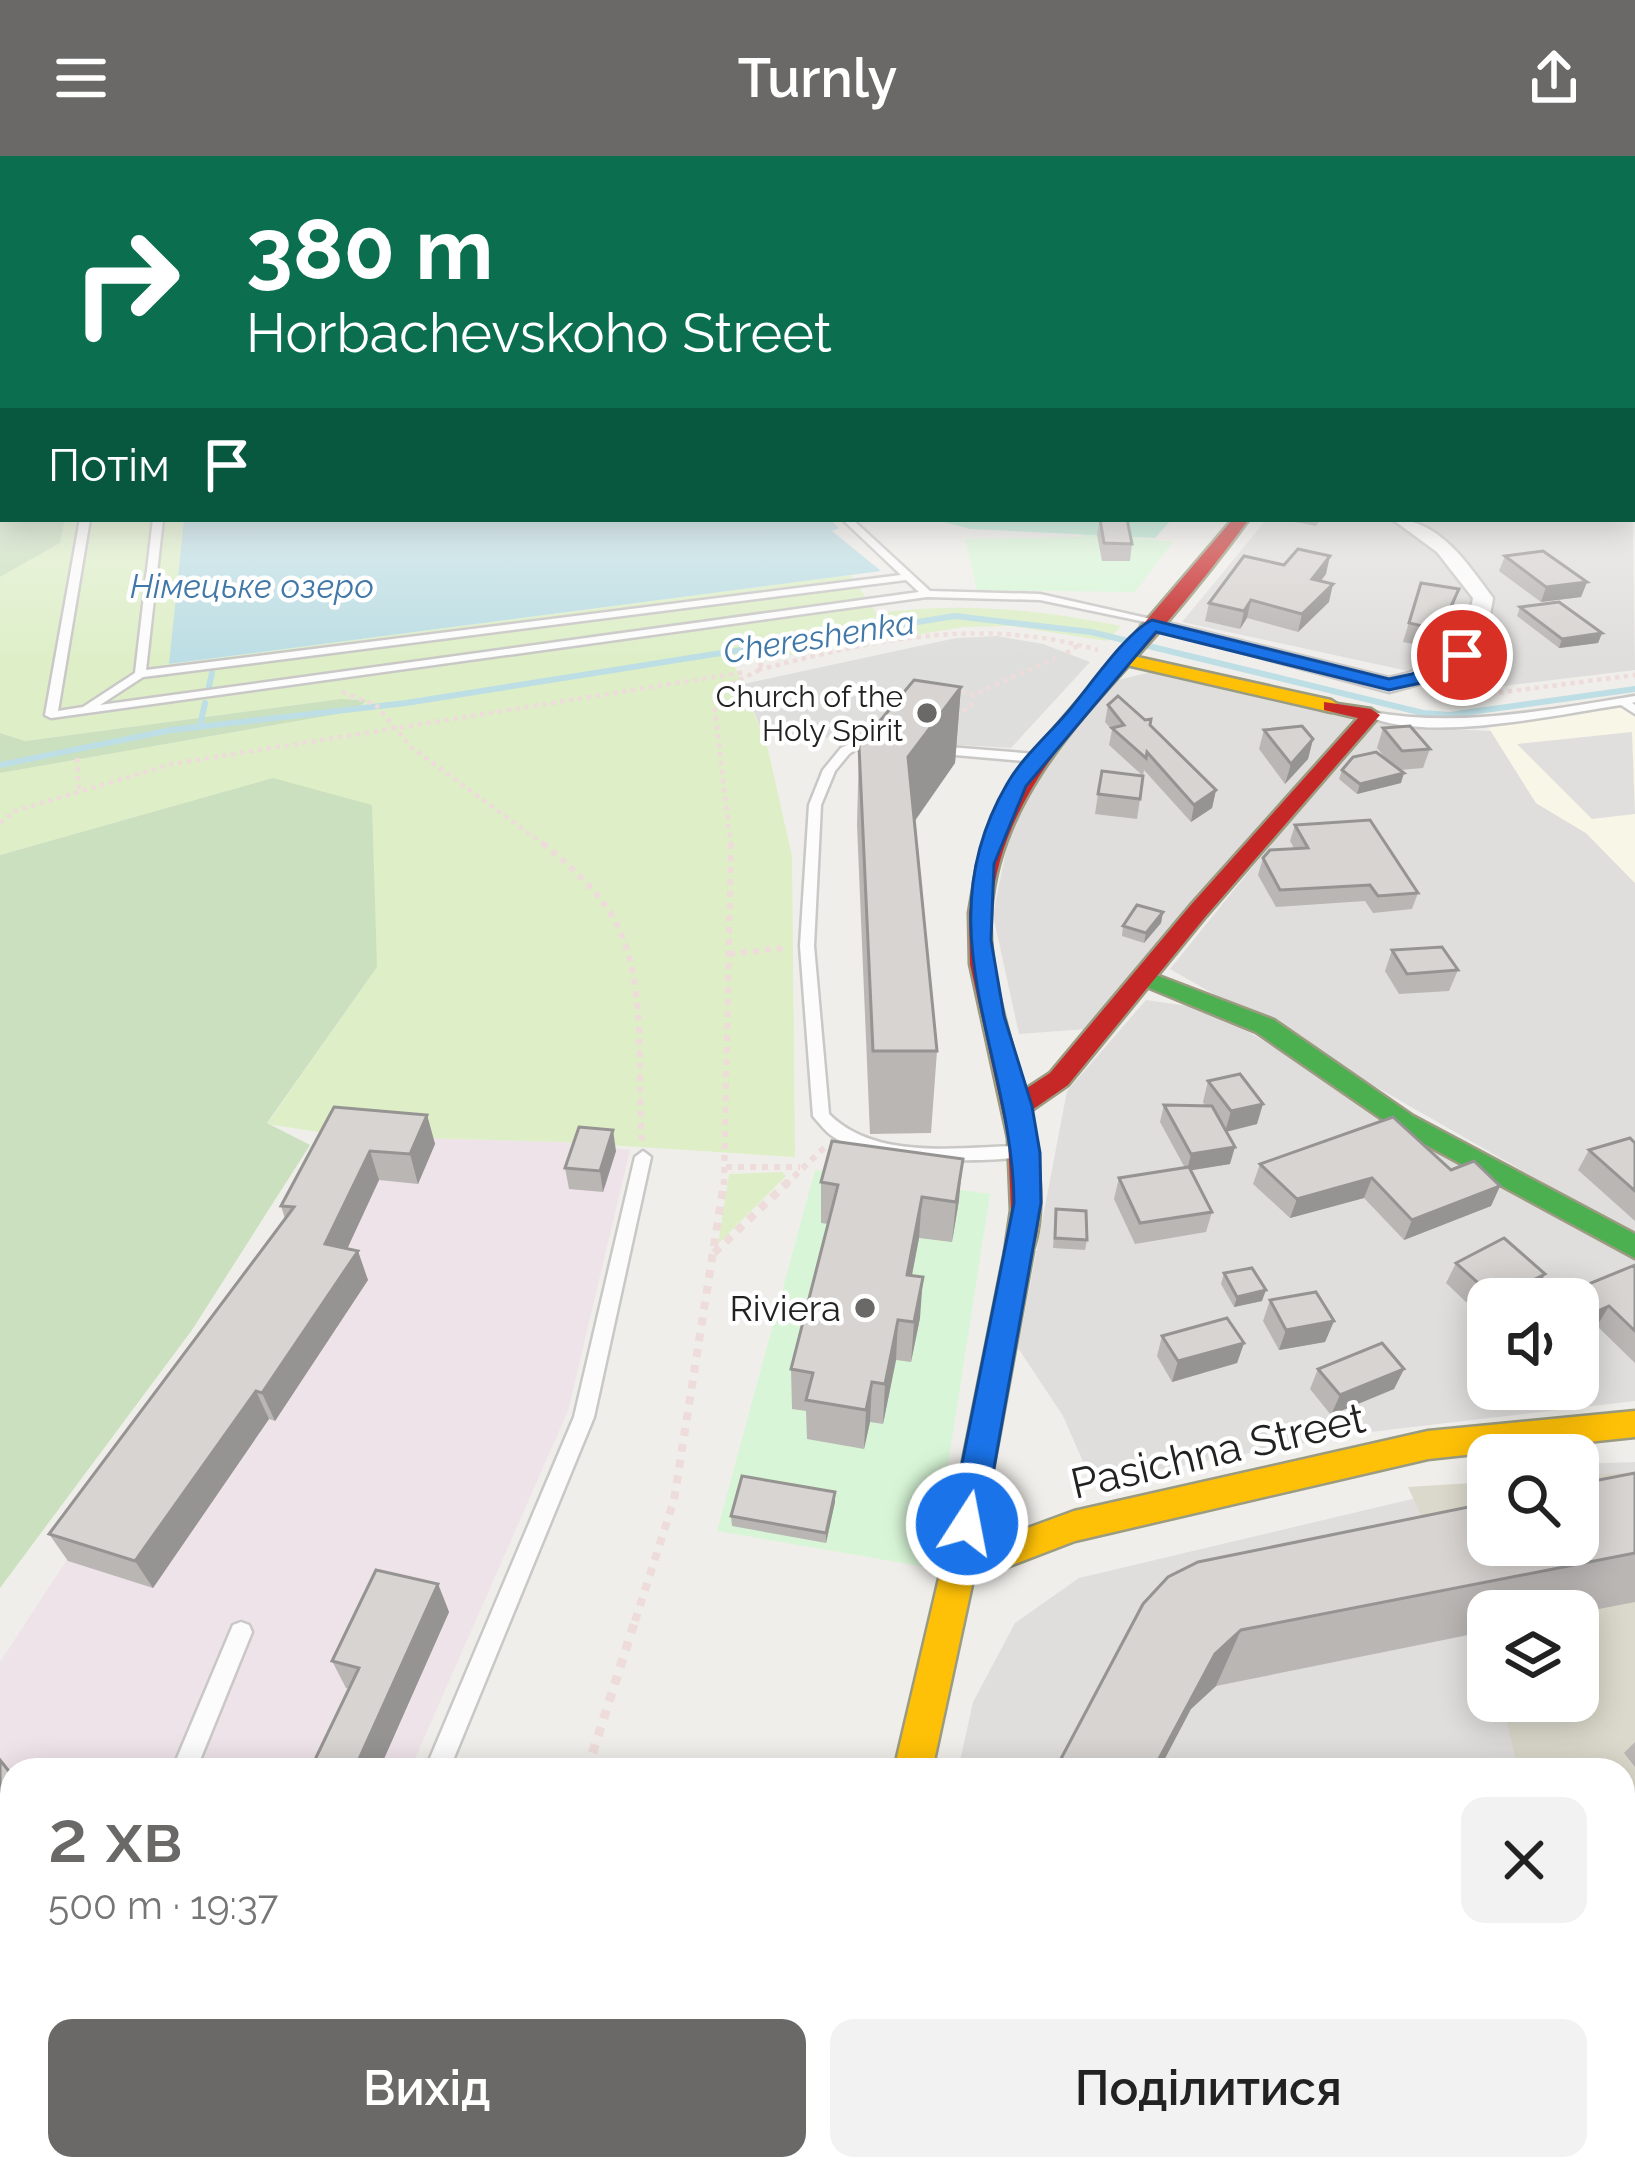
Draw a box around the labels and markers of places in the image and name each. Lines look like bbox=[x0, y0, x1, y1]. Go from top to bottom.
pin bbox=[1411, 604, 1513, 706]
place label: Church of the Holy Spirit bbox=[716, 679, 903, 748]
marker: Church of the Holy Spirit bbox=[914, 700, 940, 726]
place label: Riviera bbox=[729, 1287, 841, 1329]
marker: Riviera bbox=[852, 1295, 878, 1321]

